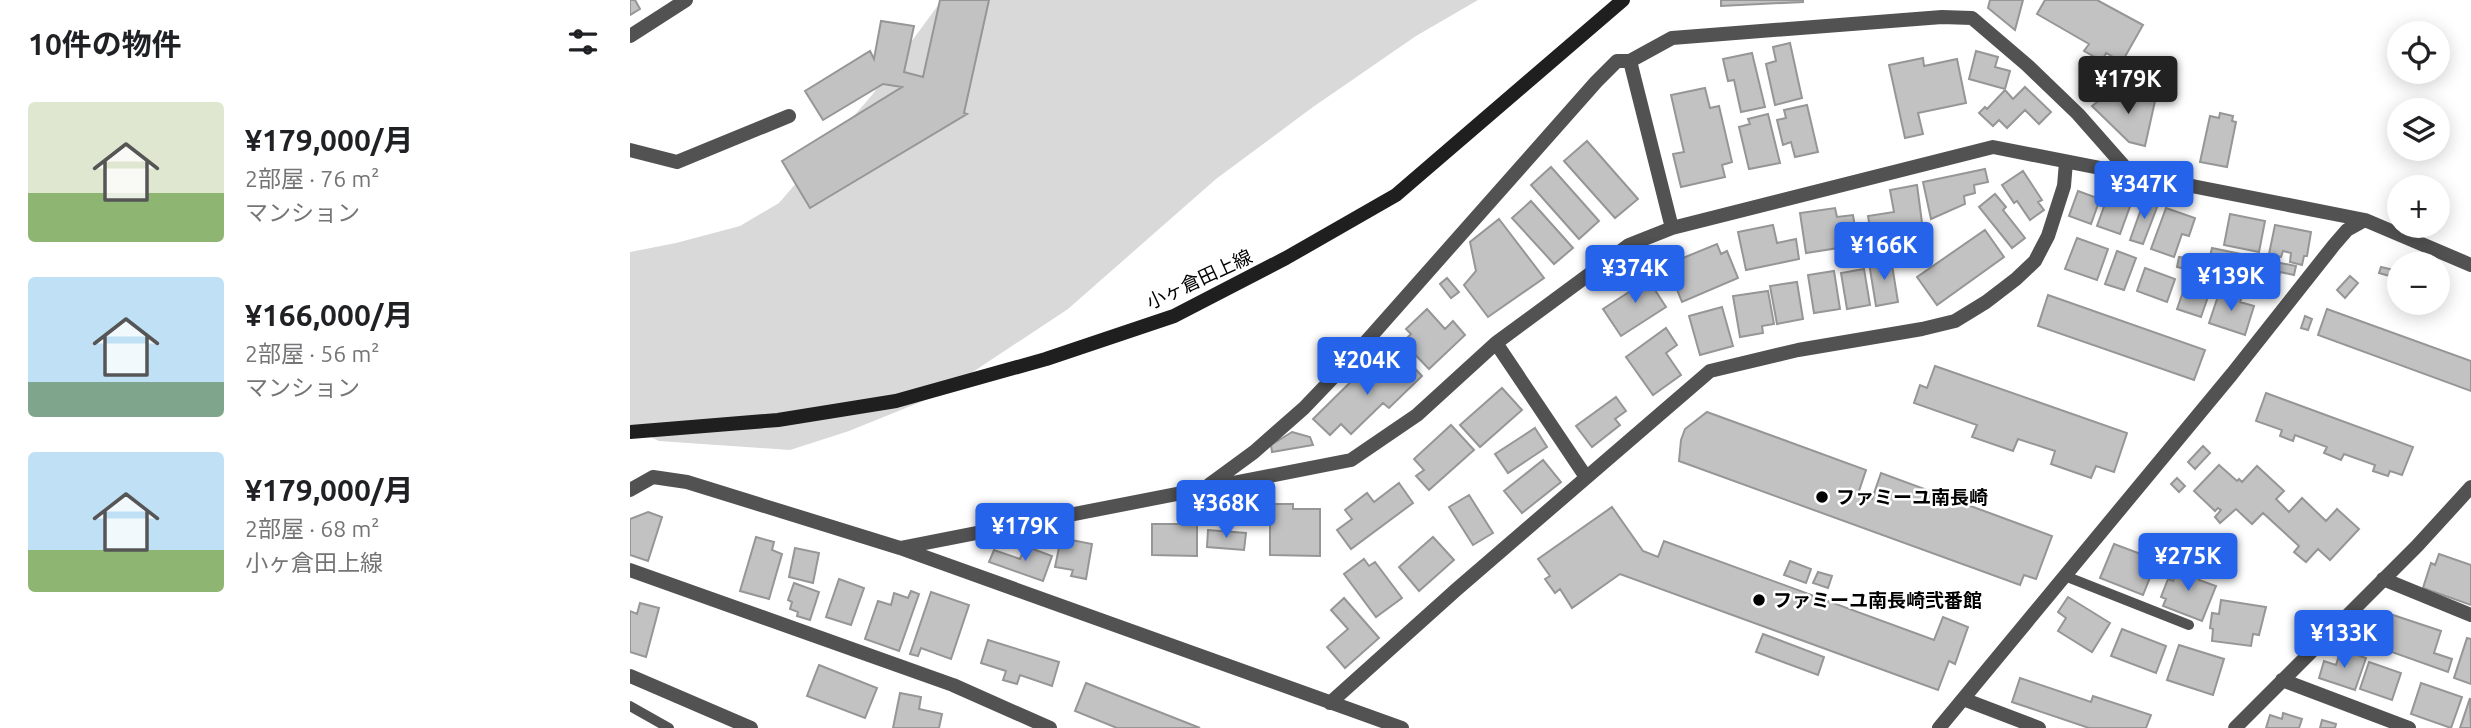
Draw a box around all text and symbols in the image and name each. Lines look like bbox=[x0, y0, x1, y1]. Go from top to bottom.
map controls bbox=[2387, 21, 2450, 315]
button: locate bbox=[2387, 21, 2450, 84]
icon: filters bbox=[564, 23, 602, 61]
text: 10件の物件 bbox=[28, 27, 182, 61]
pin: ¥179K bbox=[2079, 57, 2177, 116]
text: ¥179K bbox=[2094, 66, 2162, 91]
button: layers bbox=[2387, 98, 2450, 161]
text: ¥179,000/月 bbox=[245, 123, 413, 157]
icon: home bbox=[84, 130, 168, 214]
pin: ¥347K bbox=[2095, 162, 2193, 221]
text: 2部屋 · 76 m² bbox=[245, 166, 379, 191]
text: ¥347K bbox=[2110, 171, 2178, 196]
button: + bbox=[2387, 175, 2450, 238]
text: マンション bbox=[245, 200, 360, 225]
pin: ¥166K bbox=[1835, 222, 1933, 282]
text: ¥166K bbox=[1850, 232, 1918, 257]
street label: 小ヶ倉田上線 bbox=[1143, 245, 1255, 313]
pin: ¥374K bbox=[1586, 246, 1684, 305]
button: − bbox=[2387, 252, 2450, 315]
pin: ¥139K bbox=[2182, 254, 2280, 313]
text: ¥374K bbox=[1601, 255, 1669, 280]
text: ¥139K bbox=[2197, 263, 2265, 288]
text: ¥166,000/月 bbox=[245, 298, 413, 332]
icon: home bbox=[84, 305, 168, 389]
pin: ¥204K bbox=[1318, 338, 1416, 397]
text: 2部屋 · 56 m² bbox=[245, 341, 379, 366]
text: ¥204K bbox=[1333, 347, 1401, 372]
text: マンション bbox=[245, 375, 360, 400]
text: ¥179,000/月 bbox=[245, 473, 413, 507]
icon: home bbox=[84, 480, 168, 564]
pin: ¥368K bbox=[1177, 480, 1275, 540]
place label: ファミーユ南長崎 bbox=[1836, 486, 1988, 508]
marker: ファミーユ南長崎 bbox=[1814, 489, 1830, 505]
text: ¥368K bbox=[1192, 490, 1260, 515]
pin: ¥179K bbox=[976, 504, 1074, 563]
text: ¥179K bbox=[991, 513, 1059, 538]
text: 2部屋 · 68 m² bbox=[245, 516, 379, 541]
pin: ¥275K bbox=[2139, 534, 2237, 593]
text: ¥275K bbox=[2154, 543, 2222, 568]
text: 小ヶ倉田上線 bbox=[245, 550, 383, 575]
place label: ファミーユ南長崎弐番館 bbox=[1773, 589, 1982, 611]
marker: ファミーユ南長崎弐番館 bbox=[1751, 592, 1767, 608]
pin: ¥133K bbox=[2295, 610, 2393, 670]
text: ¥133K bbox=[2310, 620, 2378, 645]

